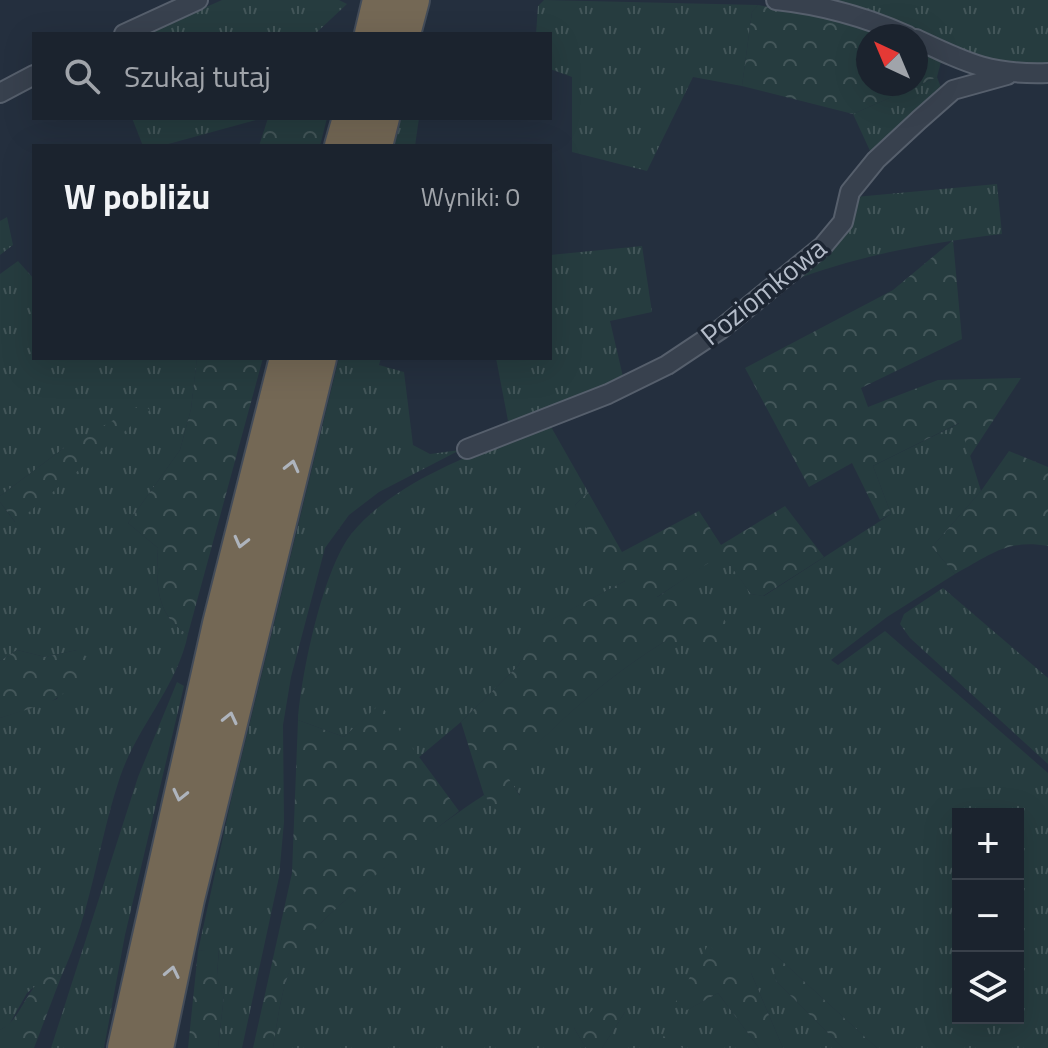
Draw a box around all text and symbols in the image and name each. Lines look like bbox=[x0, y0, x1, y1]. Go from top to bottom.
north arrow bbox=[856, 24, 928, 96]
search box bbox=[32, 32, 552, 120]
text: Szukaj tutaj bbox=[124, 53, 271, 99]
icon: search bbox=[60, 54, 104, 98]
text: W pobliżu bbox=[64, 170, 210, 222]
text: Wyniki: 0 bbox=[421, 177, 520, 216]
street label: Poziomkowa bbox=[691, 227, 835, 355]
one-way arrow bbox=[283, 459, 300, 473]
one-way arrow bbox=[233, 535, 250, 549]
one-way arrow bbox=[221, 712, 238, 726]
one-way arrow bbox=[172, 788, 189, 801]
map controls bbox=[952, 808, 1024, 1024]
button: + bbox=[952, 808, 1024, 880]
button: − bbox=[952, 880, 1024, 952]
button: layers bbox=[952, 952, 1024, 1024]
one-way arrow bbox=[163, 965, 180, 979]

